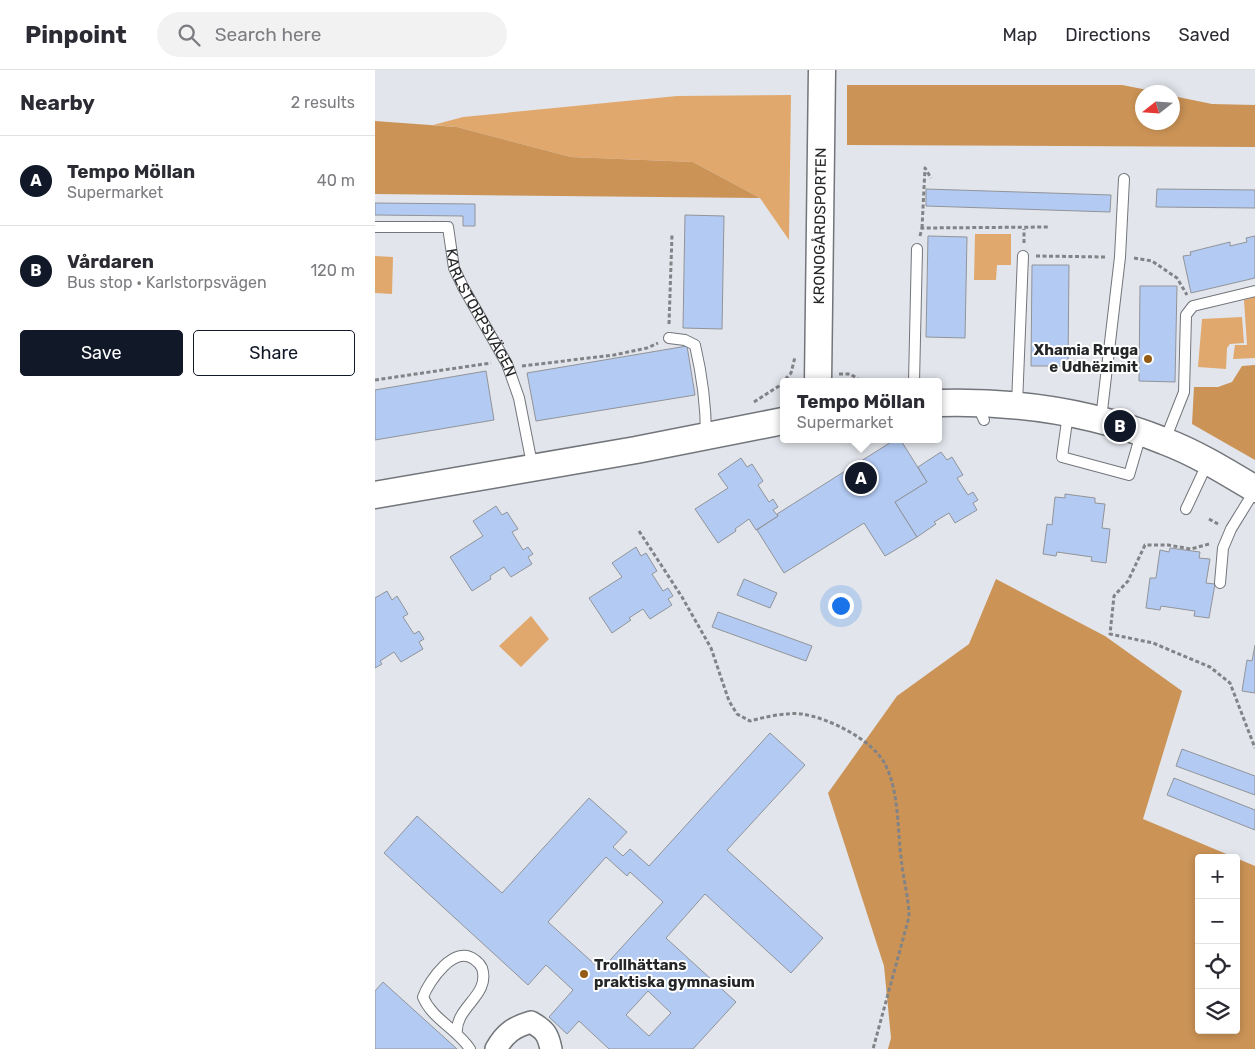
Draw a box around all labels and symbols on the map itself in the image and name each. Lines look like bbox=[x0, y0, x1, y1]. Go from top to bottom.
north arrow bbox=[1135, 85, 1180, 130]
street label: KRONOGÅRDSPORTEN bbox=[810, 147, 830, 305]
street label: KARLSTORPSVÄGEN bbox=[442, 247, 520, 379]
place label: Xhamia Rruga e Udhëzimit bbox=[1034, 341, 1138, 376]
marker: Xhamia Rruga e Udhëzimit bbox=[1142, 353, 1154, 365]
pin: B bbox=[1104, 407, 1136, 445]
pin: A bbox=[845, 459, 877, 497]
your location bbox=[828, 593, 854, 619]
place label: Trollhättans praktiska gymnasium bbox=[594, 956, 755, 991]
marker: Trollhättans praktiska gymnasium bbox=[578, 968, 590, 980]

